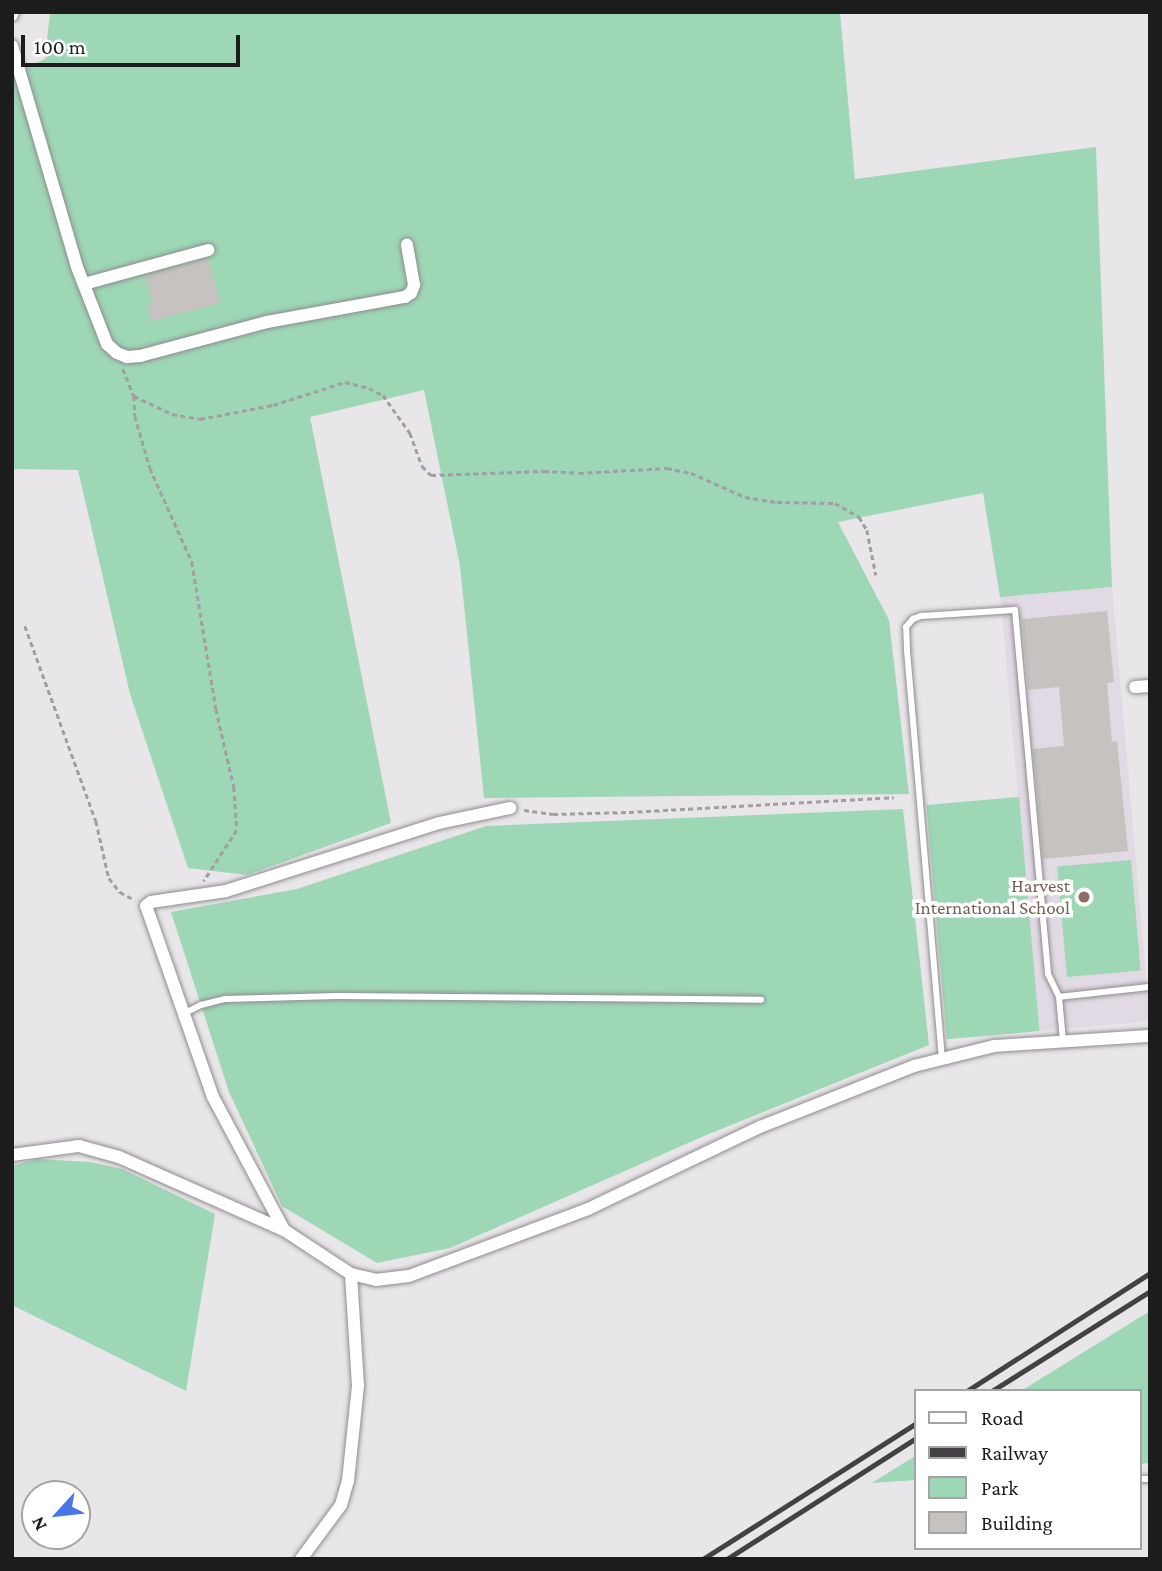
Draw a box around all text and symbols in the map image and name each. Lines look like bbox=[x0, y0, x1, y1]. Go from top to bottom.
scale bar bbox=[24, 21, 243, 65]
text: 100 m bbox=[34, 35, 86, 59]
place label: Harvest International School bbox=[915, 875, 1070, 919]
marker: Harvest International School bbox=[1076, 889, 1092, 905]
legend bbox=[914, 1389, 1141, 1550]
text: Road bbox=[981, 1406, 1024, 1430]
text: Railway bbox=[981, 1441, 1048, 1465]
text: Park bbox=[981, 1476, 1018, 1500]
north arrow bbox=[21, 1480, 91, 1550]
text: Building bbox=[981, 1511, 1053, 1535]
text: N bbox=[26, 1513, 51, 1534]

